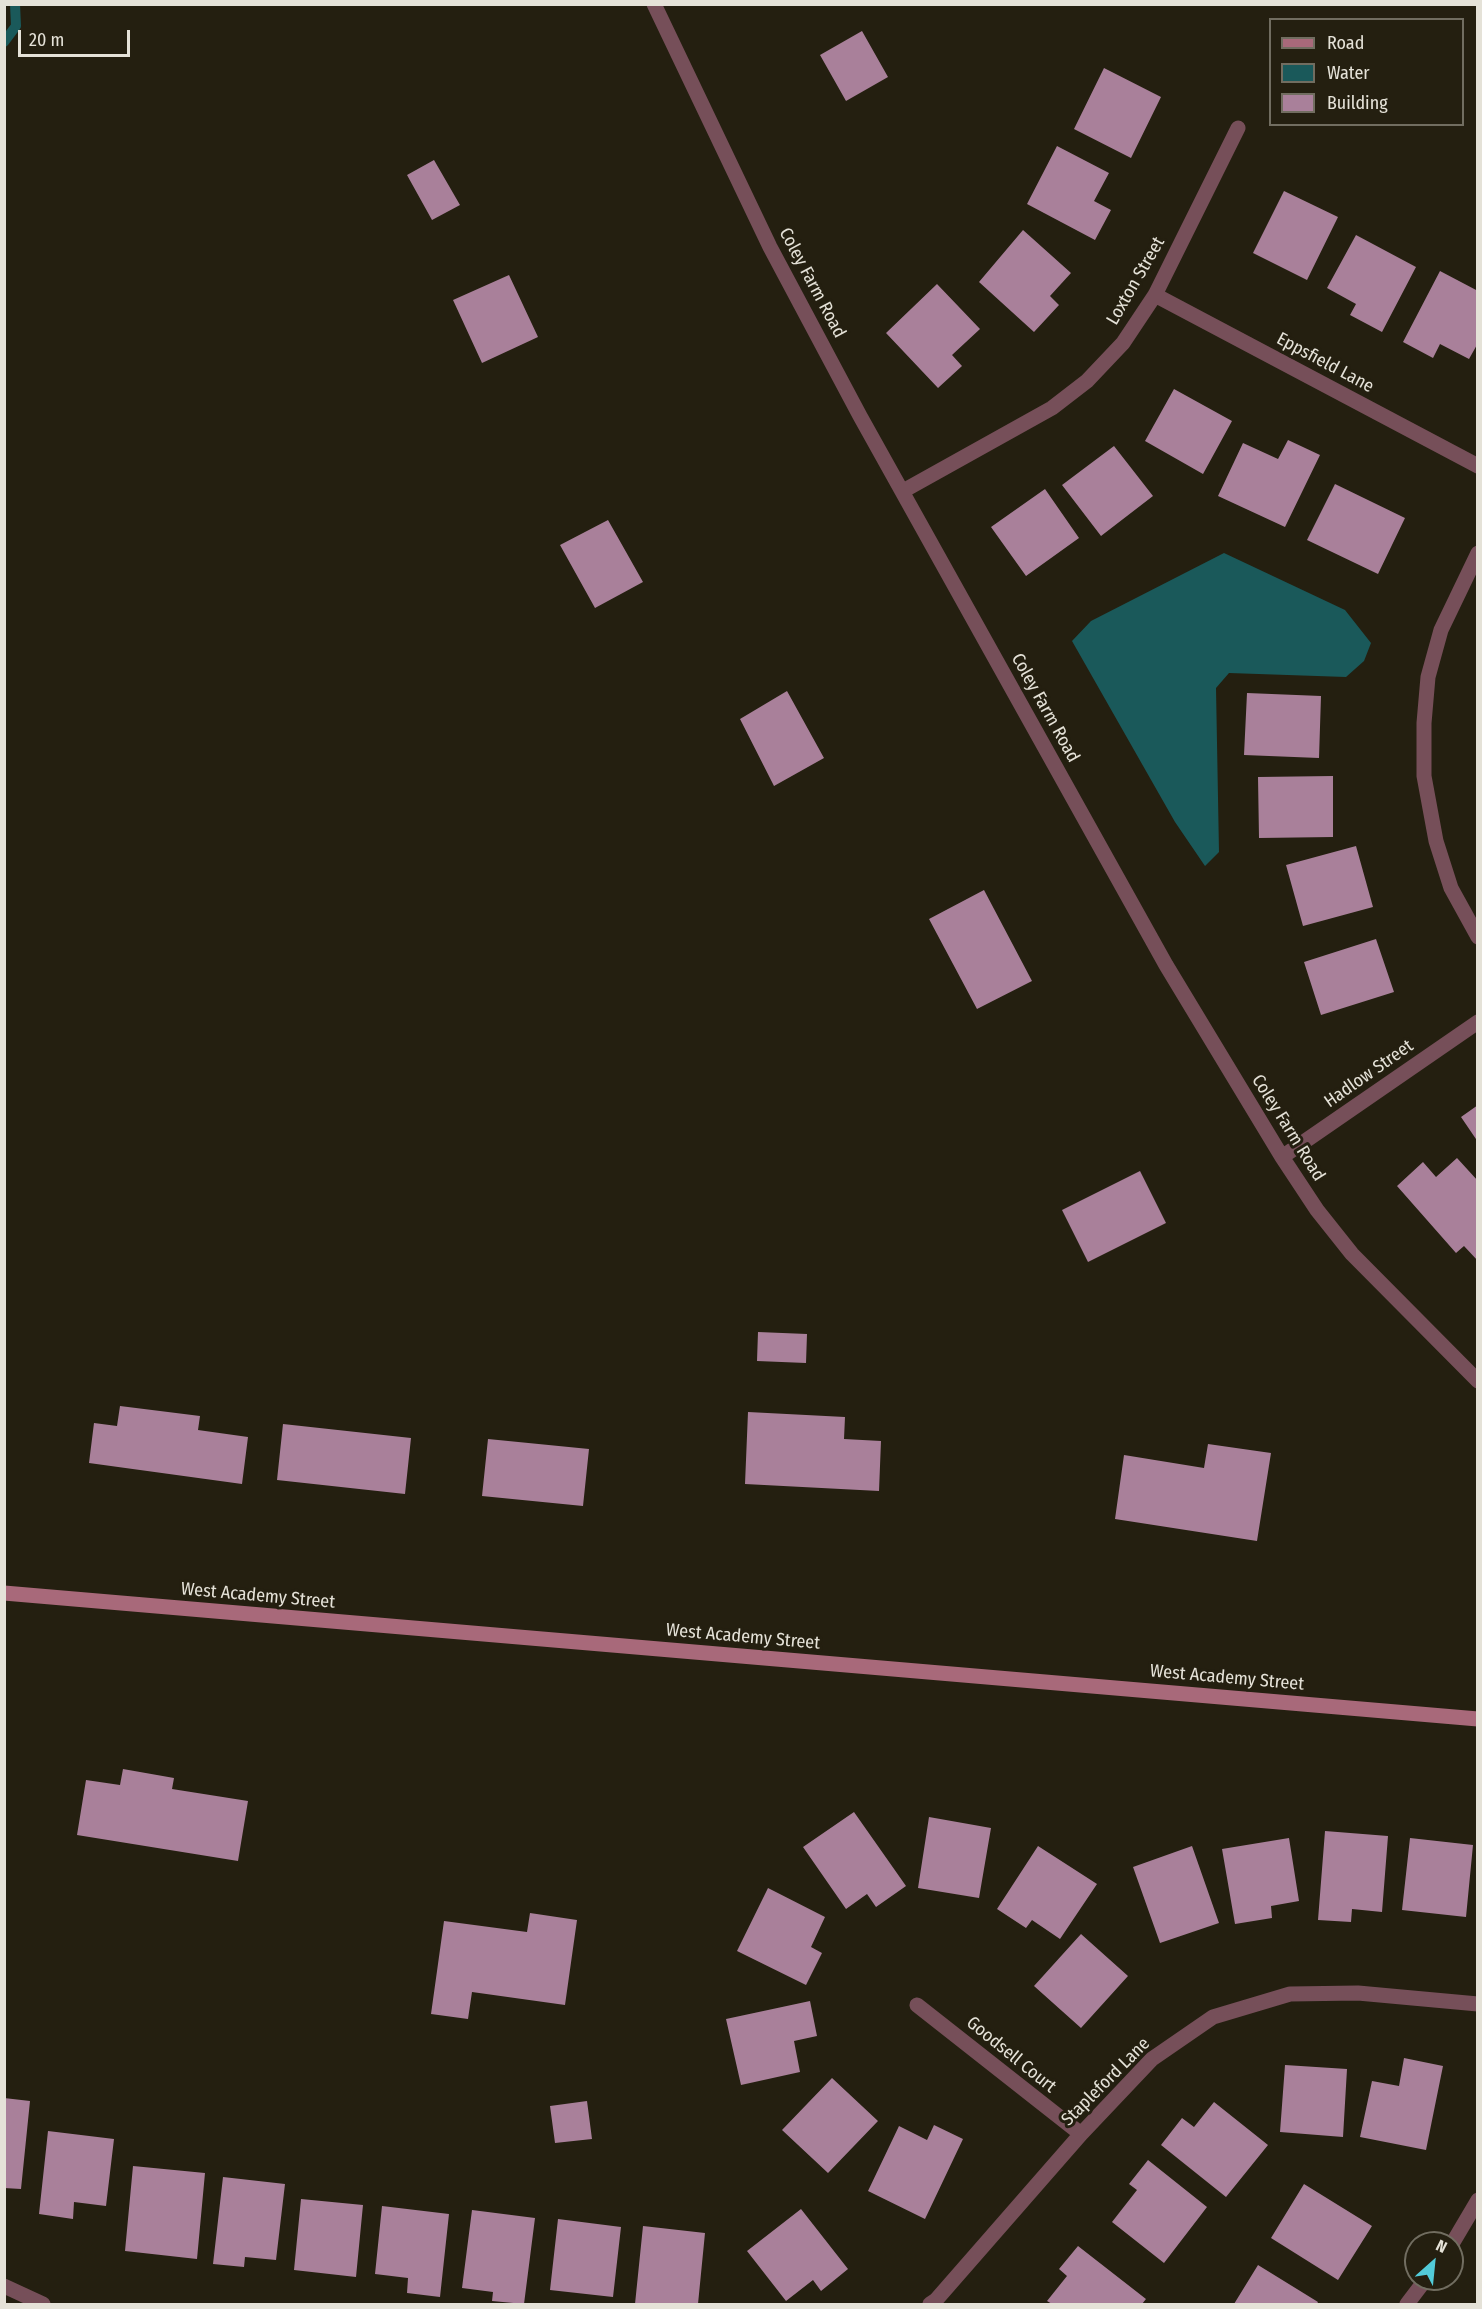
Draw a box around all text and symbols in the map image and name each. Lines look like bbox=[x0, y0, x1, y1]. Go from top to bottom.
scale bar bbox=[21, 18, 134, 56]
legend bbox=[1269, 18, 1464, 126]
text: 20 m bbox=[29, 29, 64, 51]
text: Road bbox=[1327, 32, 1364, 54]
text: Water bbox=[1327, 62, 1370, 84]
text: Building bbox=[1327, 92, 1388, 114]
street label: Coley Farm Road bbox=[774, 224, 850, 342]
street label: Loxton Street bbox=[1102, 233, 1170, 329]
street label: Eppsfield Lane bbox=[1273, 328, 1377, 398]
street label: Coley Farm Road bbox=[1006, 650, 1084, 766]
street label: Hadlow Street bbox=[1320, 1035, 1418, 1113]
street label: Coley Farm Road bbox=[1247, 1071, 1329, 1185]
street label: West Academy Street bbox=[180, 1579, 336, 1613]
street label: West Academy Street bbox=[665, 1620, 821, 1654]
street label: West Academy Street bbox=[1149, 1661, 1305, 1695]
street label: Goodsell Court bbox=[962, 2012, 1060, 2098]
street label: Stapleford Lane bbox=[1057, 2033, 1155, 2131]
north arrow bbox=[1404, 2231, 1464, 2291]
text: N bbox=[1433, 2236, 1450, 2257]

